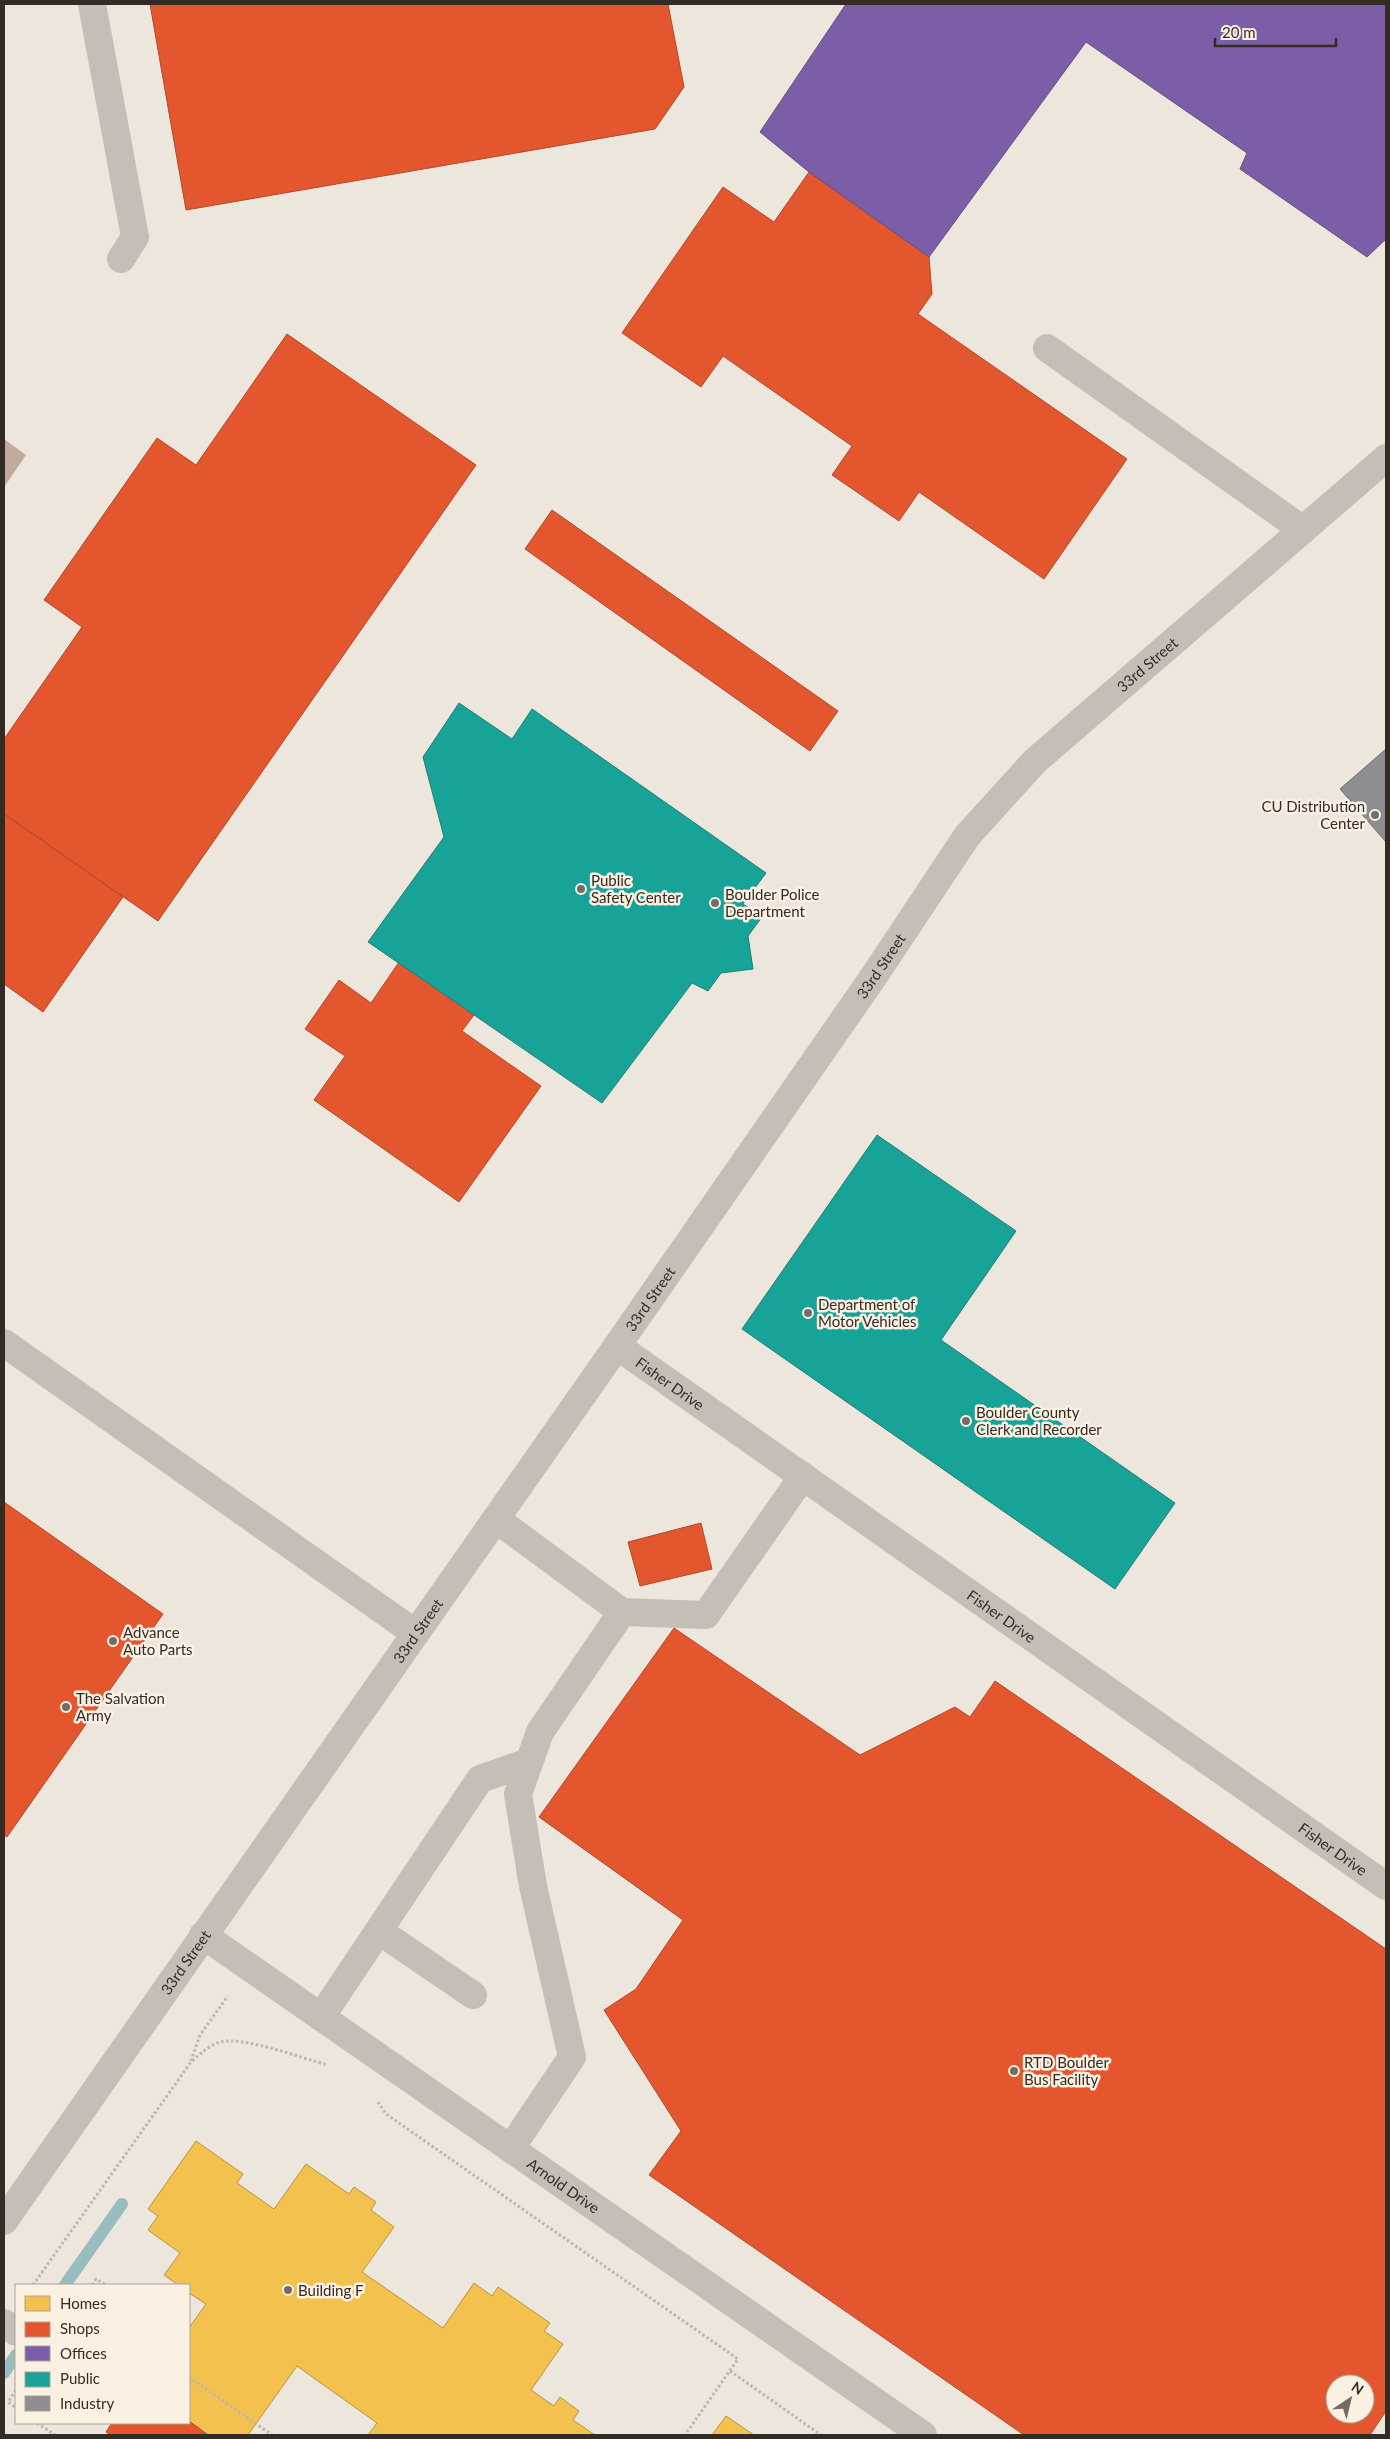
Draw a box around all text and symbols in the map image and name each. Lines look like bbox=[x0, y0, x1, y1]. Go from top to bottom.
scale bar bbox=[1215, 15, 1336, 47]
text: 20 m bbox=[1222, 23, 1256, 41]
street label: 33rd Street bbox=[1113, 633, 1181, 696]
place label: CU Distribution Center bbox=[1261, 797, 1366, 832]
marker: CU Distribution Center bbox=[1369, 809, 1381, 821]
place label: Public Safety Center bbox=[591, 871, 681, 906]
marker: Public Safety Center bbox=[575, 883, 587, 895]
place label: Boulder Police Department bbox=[725, 885, 820, 920]
marker: Boulder Police Department bbox=[709, 897, 721, 909]
street label: 33rd Street bbox=[852, 929, 909, 1002]
street label: 33rd Street bbox=[621, 1262, 679, 1334]
place label: Department of Motor Vehicles bbox=[818, 1295, 916, 1330]
marker: Department of Motor Vehicles bbox=[802, 1307, 814, 1319]
street label: Fisher Drive bbox=[632, 1353, 708, 1414]
place label: Boulder County Clerk and Recorder bbox=[976, 1403, 1102, 1438]
marker: Boulder County Clerk and Recorder bbox=[960, 1415, 972, 1427]
street label: Fisher Drive bbox=[964, 1586, 1039, 1646]
street label: 33rd Street bbox=[389, 1594, 447, 1666]
place label: Advance Auto Parts bbox=[123, 1623, 193, 1658]
marker: Advance Auto Parts bbox=[107, 1635, 119, 1647]
place label: The Salvation Army bbox=[76, 1689, 165, 1724]
marker: The Salvation Army bbox=[60, 1701, 72, 1713]
street label: Fisher Drive bbox=[1295, 1819, 1371, 1879]
street label: 33rd Street bbox=[157, 1926, 214, 1998]
place label: RTD Boulder Bus Facility bbox=[1024, 2053, 1109, 2088]
marker: RTD Boulder Bus Facility bbox=[1008, 2065, 1020, 2077]
street label: Arnold Drive bbox=[524, 2154, 603, 2217]
place label: Building F bbox=[298, 2281, 364, 2299]
legend bbox=[15, 2284, 190, 2424]
marker: Building F bbox=[282, 2284, 294, 2296]
text: Homes bbox=[60, 2294, 106, 2312]
text: Shops bbox=[60, 2319, 100, 2337]
text: Offices bbox=[60, 2344, 107, 2362]
text: Public bbox=[60, 2369, 100, 2387]
north arrow bbox=[1325, 2374, 1375, 2424]
text: N bbox=[1348, 2378, 1367, 2398]
text: Industry bbox=[60, 2394, 115, 2412]

